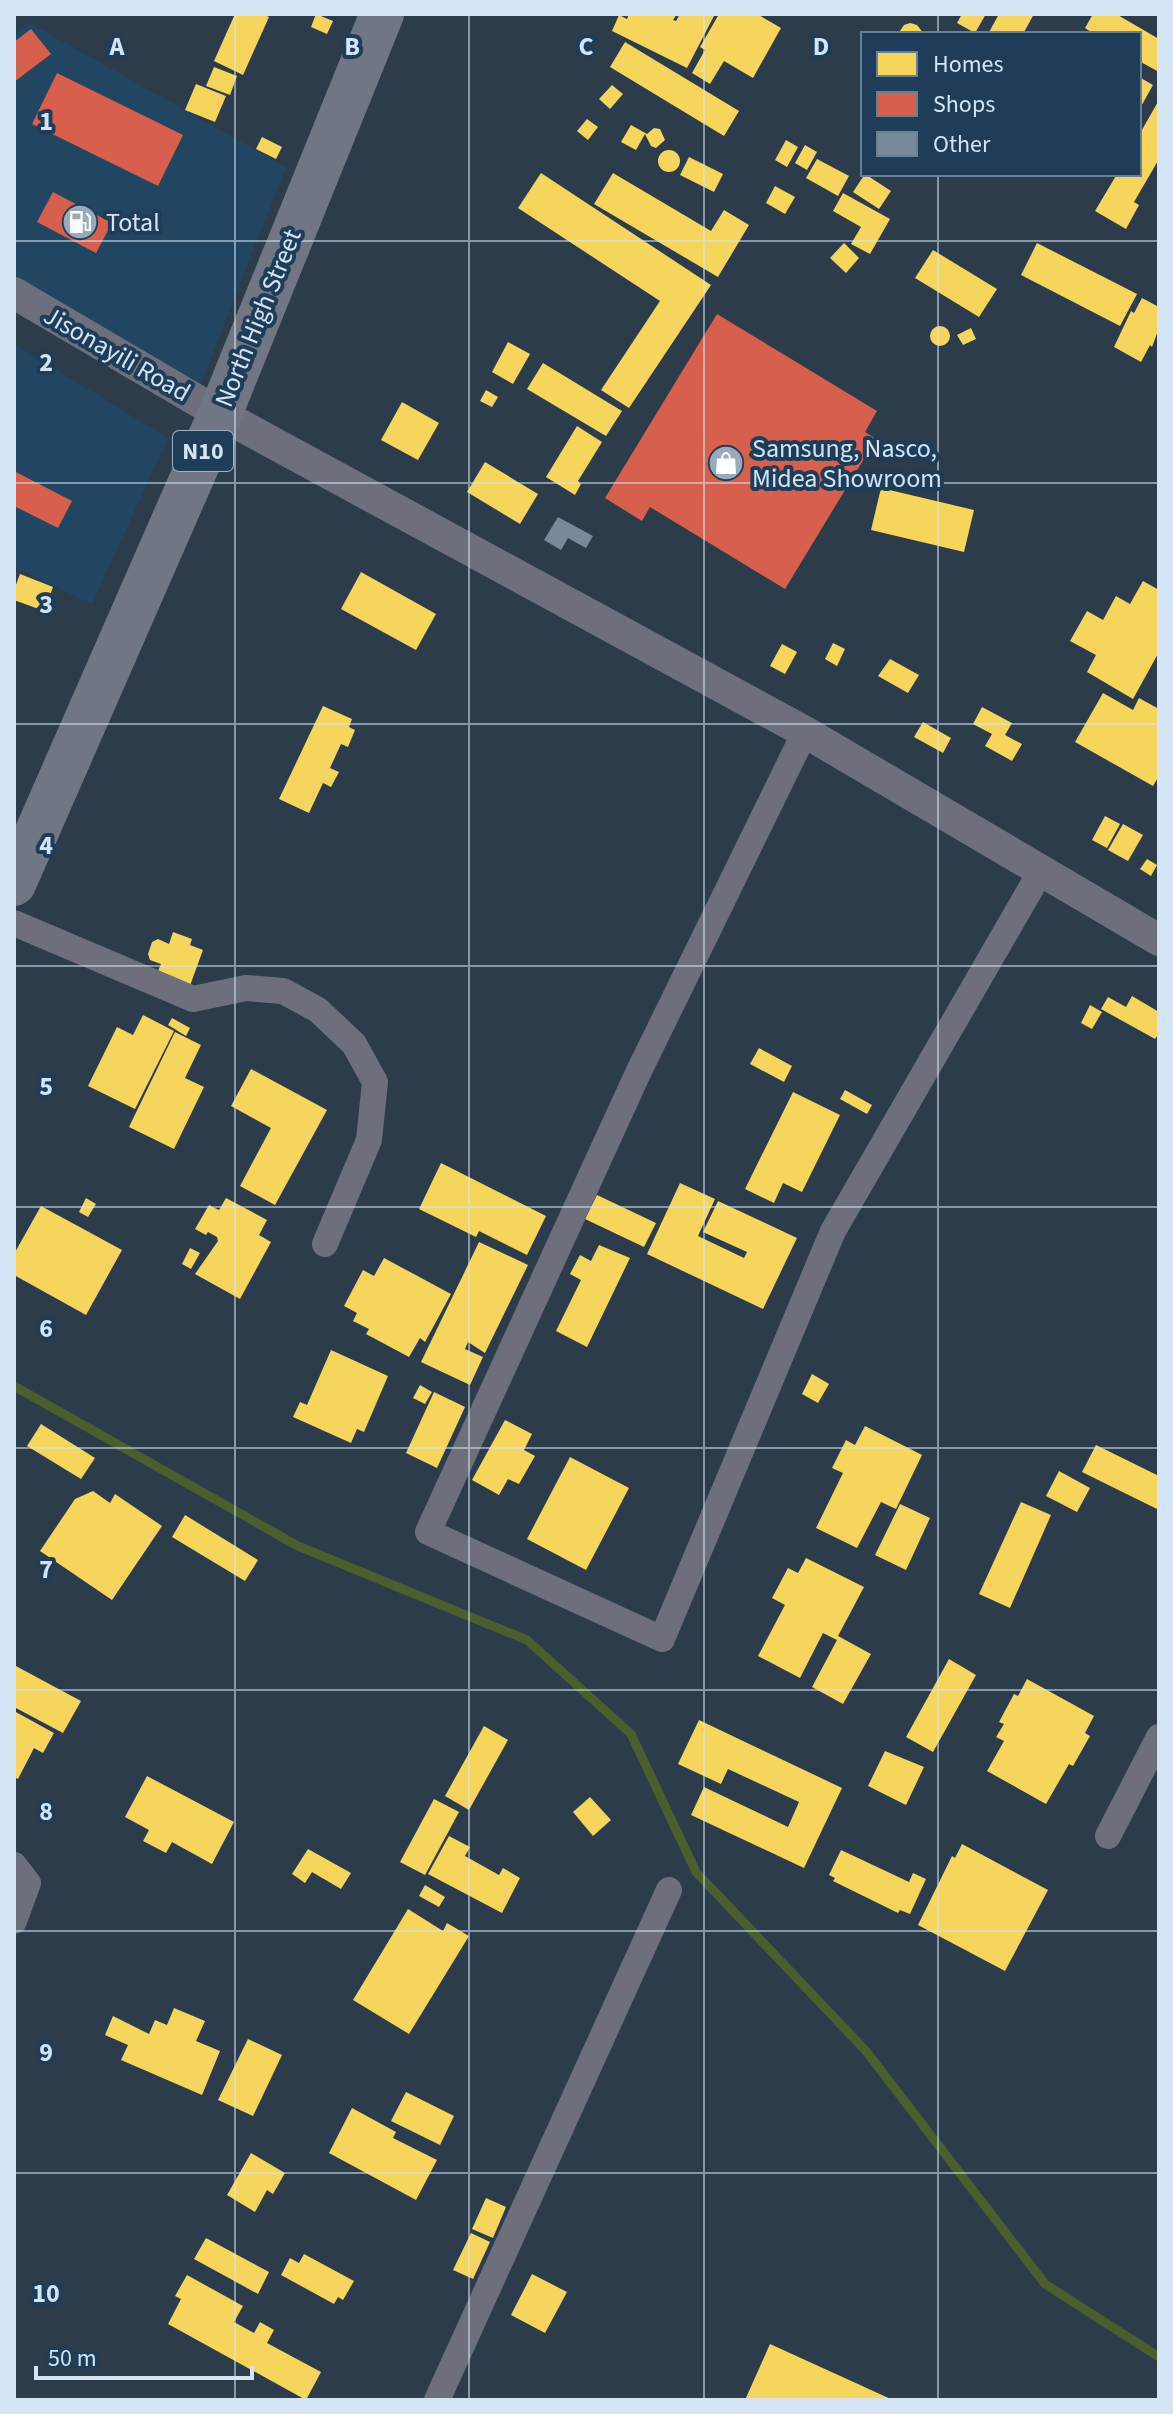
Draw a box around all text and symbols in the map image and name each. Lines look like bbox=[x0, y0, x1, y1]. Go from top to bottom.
text: A bbox=[109, 28, 126, 65]
text: B bbox=[344, 28, 360, 65]
text: C bbox=[578, 28, 594, 65]
text: D bbox=[813, 28, 829, 65]
legend bbox=[861, 32, 1141, 176]
text: Homes bbox=[933, 47, 1004, 82]
text: Shops bbox=[933, 87, 995, 122]
text: 1 bbox=[39, 103, 53, 140]
text: Other bbox=[933, 127, 991, 162]
fuel station icon: Total bbox=[61, 203, 99, 241]
place label: Total bbox=[106, 204, 160, 241]
street label: North High Street bbox=[205, 223, 311, 413]
street label: Jisonayili Road bbox=[37, 297, 197, 411]
text: 2 bbox=[39, 344, 53, 381]
place label: Samsung, Nasco, Midea Showroom bbox=[752, 430, 942, 497]
road number: N10 bbox=[173, 431, 233, 471]
shop icon: Samsung, Nasco, Midea Showroom bbox=[707, 444, 745, 482]
text: 3 bbox=[39, 586, 53, 623]
text: 4 bbox=[39, 827, 53, 864]
text: 5 bbox=[39, 1068, 53, 1105]
text: 6 bbox=[39, 1310, 53, 1347]
text: 7 bbox=[39, 1551, 53, 1588]
text: 8 bbox=[39, 1793, 53, 1830]
text: 9 bbox=[39, 2034, 53, 2071]
text: 10 bbox=[32, 2275, 60, 2312]
scale bar bbox=[36, 2330, 252, 2380]
text: 50 m bbox=[48, 2341, 97, 2376]

